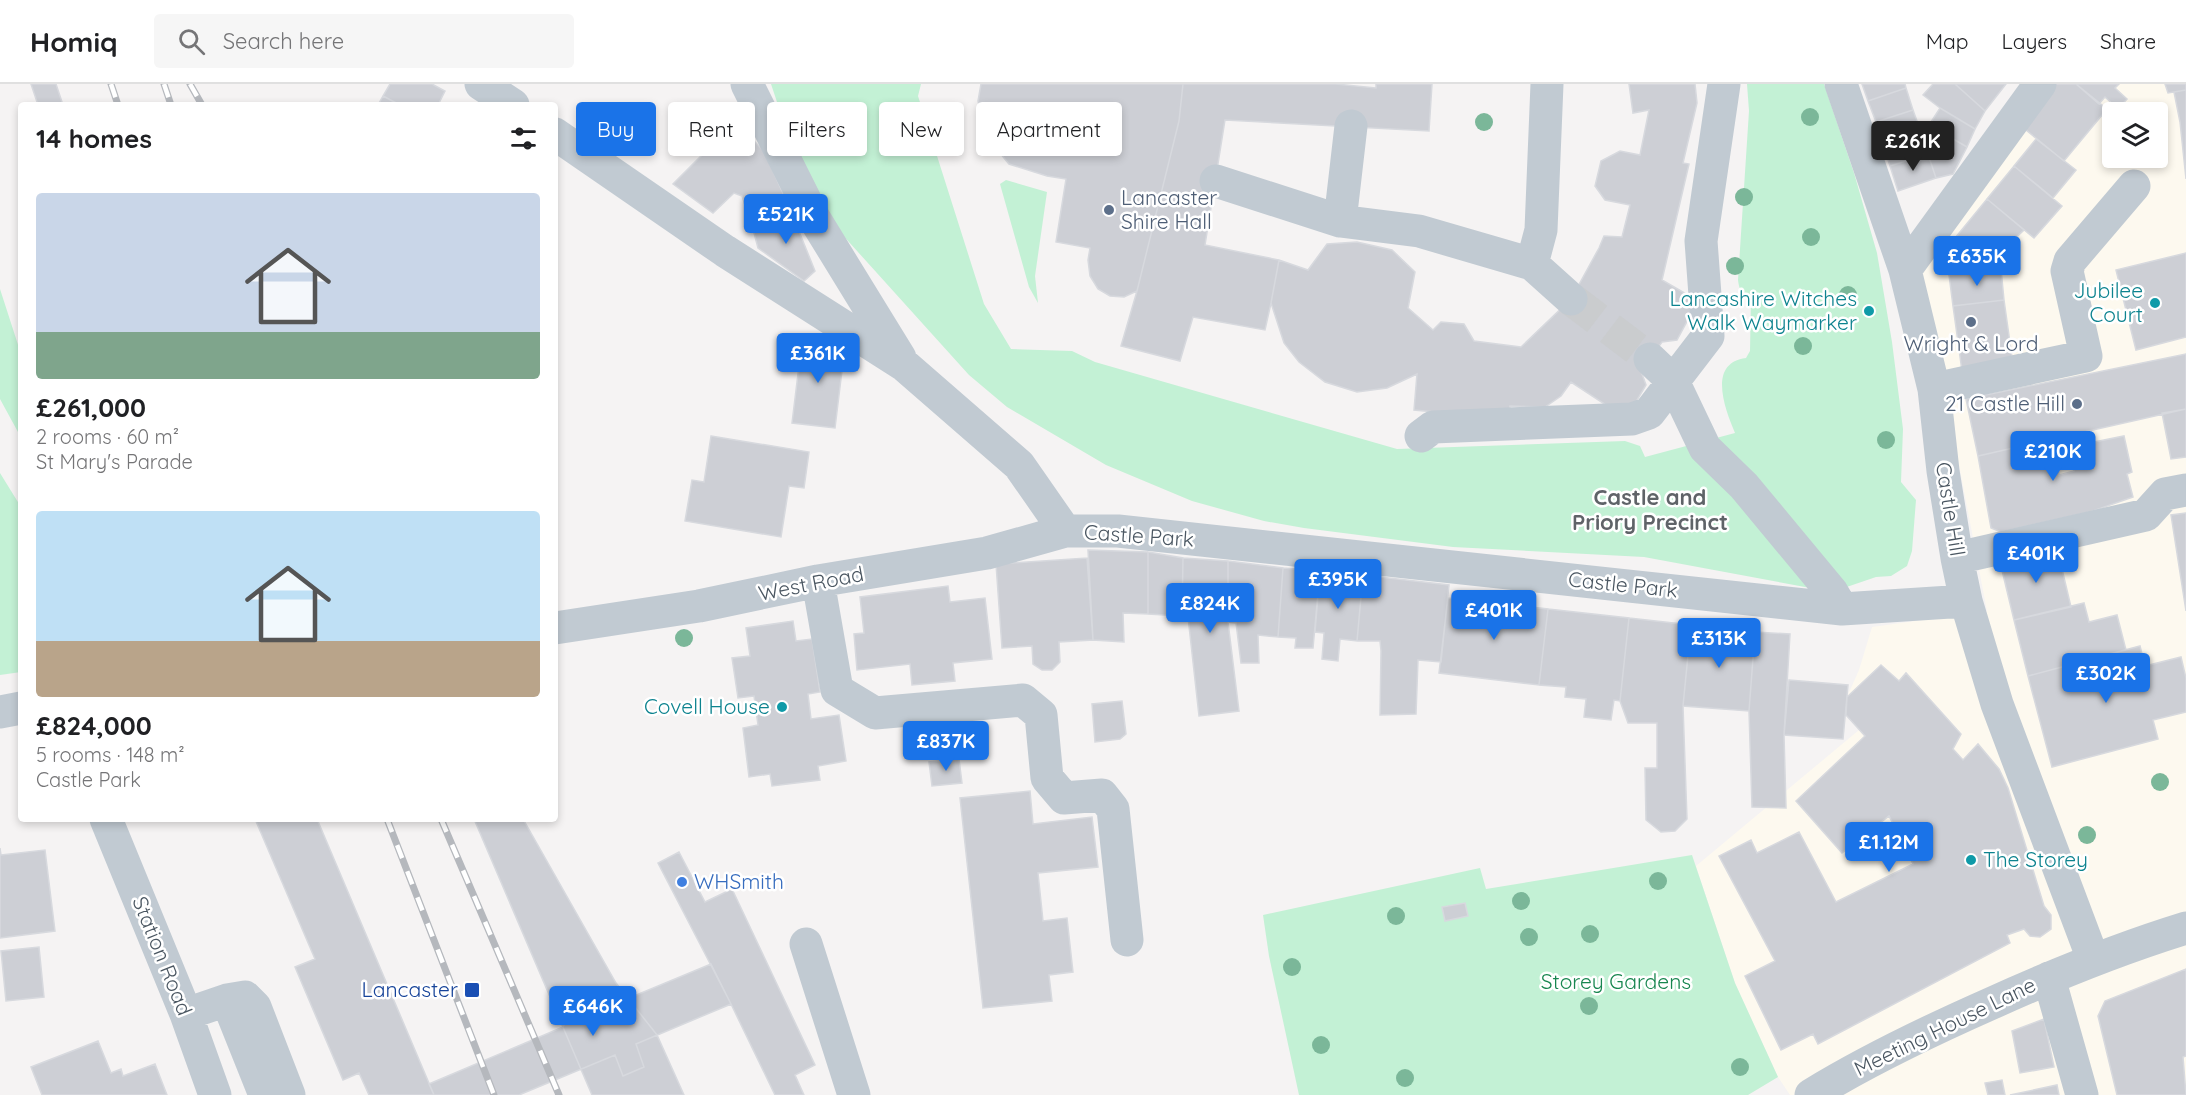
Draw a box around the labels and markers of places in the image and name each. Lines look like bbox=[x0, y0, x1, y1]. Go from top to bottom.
pin: £261K bbox=[1871, 121, 1955, 172]
place label: Lancaster Shire Hall bbox=[1121, 184, 1217, 234]
pin: £521K bbox=[744, 194, 828, 245]
marker: Lancaster Shire Hall bbox=[1102, 203, 1116, 217]
pin: £635K bbox=[1935, 236, 2019, 287]
place label: Jubilee Court bbox=[2073, 277, 2143, 327]
place label: Lancashire Witches Walk Waymarker bbox=[1670, 285, 1857, 335]
marker: Jubilee Court bbox=[2148, 296, 2162, 310]
marker: Lancashire Witches Walk Waymarker bbox=[1862, 304, 1876, 318]
marker: Wright & Lord bbox=[1964, 315, 1978, 329]
place label: Wright & Lord bbox=[1904, 330, 2038, 356]
pin: £361K bbox=[776, 333, 860, 384]
place label: 21 Castle Hill bbox=[1945, 390, 2065, 416]
marker: 21 Castle Hill bbox=[2070, 397, 2084, 411]
pin: £210K bbox=[2011, 431, 2095, 482]
pin: £401K bbox=[1994, 533, 2078, 584]
pin: £395K bbox=[1296, 559, 1380, 610]
pin: £824K bbox=[1168, 583, 1252, 634]
pin: £401K bbox=[1452, 590, 1536, 641]
pin: £313K bbox=[1677, 618, 1761, 669]
pin: £302K bbox=[2064, 653, 2148, 704]
place label: Covell House bbox=[644, 693, 770, 719]
marker: Covell House bbox=[775, 700, 789, 714]
pin: £837K bbox=[904, 721, 988, 772]
pin: £1.12M bbox=[1840, 822, 1938, 873]
place label: The Storey bbox=[1983, 846, 2088, 872]
marker: The Storey bbox=[1964, 853, 1978, 867]
place label: WHSmith bbox=[694, 868, 784, 894]
marker: WHSmith bbox=[675, 875, 689, 889]
place label: Lancaster bbox=[362, 976, 458, 1002]
marker: Lancaster bbox=[463, 981, 481, 999]
pin: £646K bbox=[551, 986, 635, 1037]

